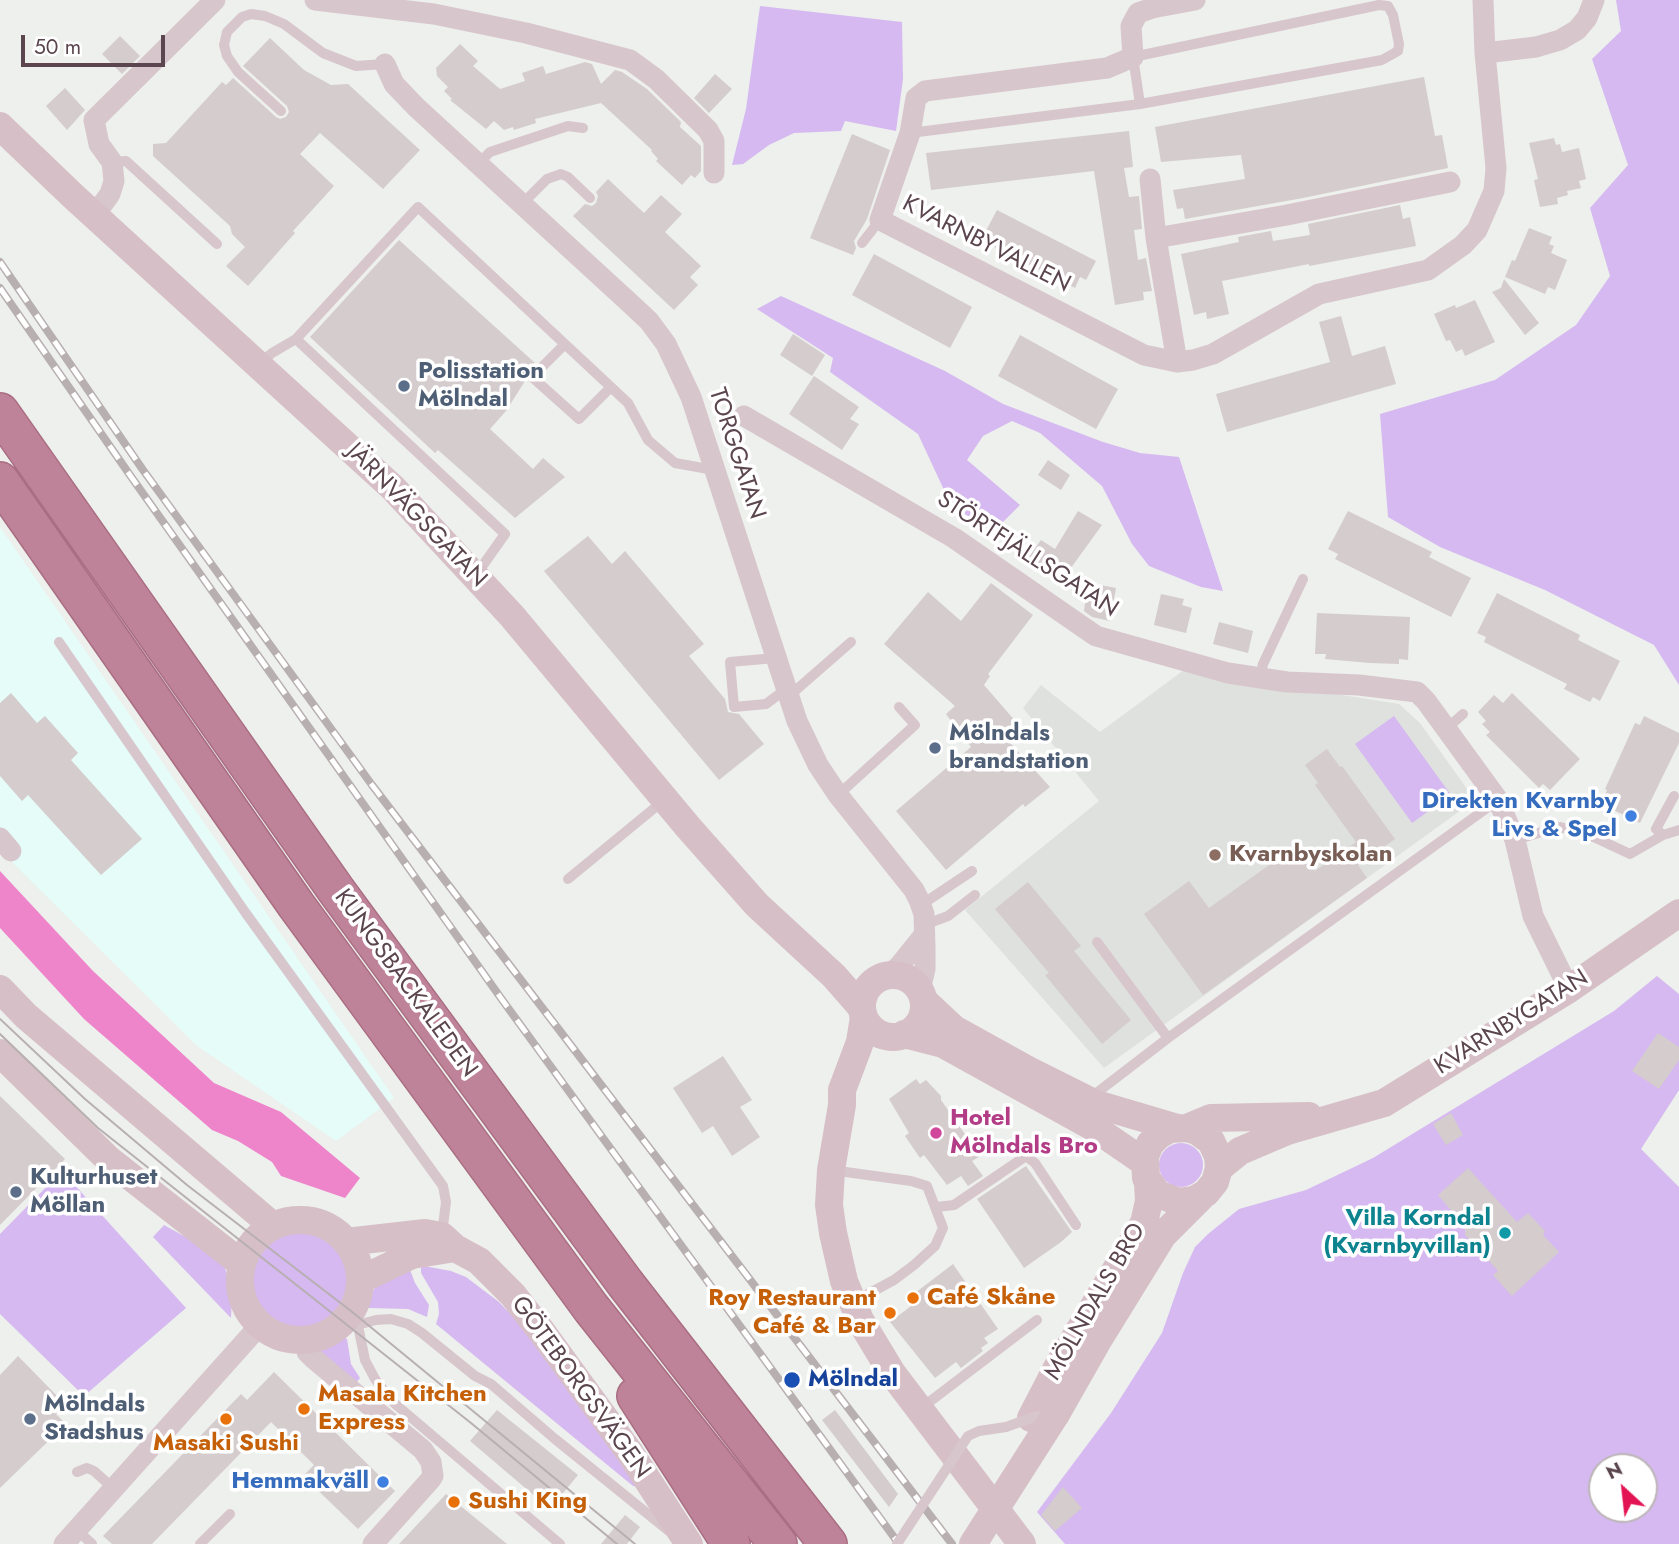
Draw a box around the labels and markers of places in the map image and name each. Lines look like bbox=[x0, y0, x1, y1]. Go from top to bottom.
place label: Polisstation Mölndal bbox=[418, 358, 544, 414]
marker: Polisstation Mölndal bbox=[396, 378, 412, 394]
place label: Mölndals brandstation bbox=[949, 720, 1089, 776]
marker: Mölndals brandstation bbox=[927, 740, 943, 756]
place label: Direkten Kvarnby Livs & Spel bbox=[1422, 788, 1617, 844]
marker: Direkten Kvarnby Livs & Spel bbox=[1623, 808, 1639, 824]
place label: Kvarnbyskolan bbox=[1229, 841, 1393, 869]
marker: Kvarnbyskolan bbox=[1207, 847, 1223, 863]
place label: Hotel Mölndals Bro bbox=[950, 1105, 1098, 1161]
marker: Hotel Mölndals Bro bbox=[928, 1125, 944, 1141]
place label: Kulturhuset Möllan bbox=[30, 1164, 157, 1220]
marker: Kulturhuset Möllan bbox=[8, 1184, 24, 1200]
place label: Villa Korndal (Kvarnbyvillan) bbox=[1323, 1205, 1491, 1261]
marker: Villa Korndal (Kvarnbyvillan) bbox=[1497, 1225, 1513, 1241]
place label: Café Skåne bbox=[927, 1284, 1055, 1312]
place label: Roy Restaurant Café & Bar bbox=[708, 1285, 876, 1341]
marker: Café Skåne bbox=[905, 1290, 921, 1306]
marker: Roy Restaurant Café & Bar bbox=[882, 1305, 898, 1321]
place label: Mölndal bbox=[808, 1366, 898, 1394]
marker: Mölndal bbox=[782, 1370, 802, 1390]
place label: Masala Kitchen Express bbox=[318, 1381, 487, 1437]
place label: Mölndals Stadshus bbox=[44, 1391, 145, 1447]
marker: Masala Kitchen Express bbox=[296, 1401, 312, 1417]
marker: Mölndals Stadshus bbox=[22, 1411, 38, 1427]
marker: Masaki Sushi bbox=[218, 1411, 234, 1427]
place label: Masaki Sushi bbox=[153, 1430, 299, 1458]
place label: Hemmakväll bbox=[231, 1468, 369, 1496]
marker: Hemmakväll bbox=[375, 1474, 391, 1490]
place label: Sushi King bbox=[468, 1488, 587, 1516]
marker: Sushi King bbox=[446, 1494, 462, 1510]

